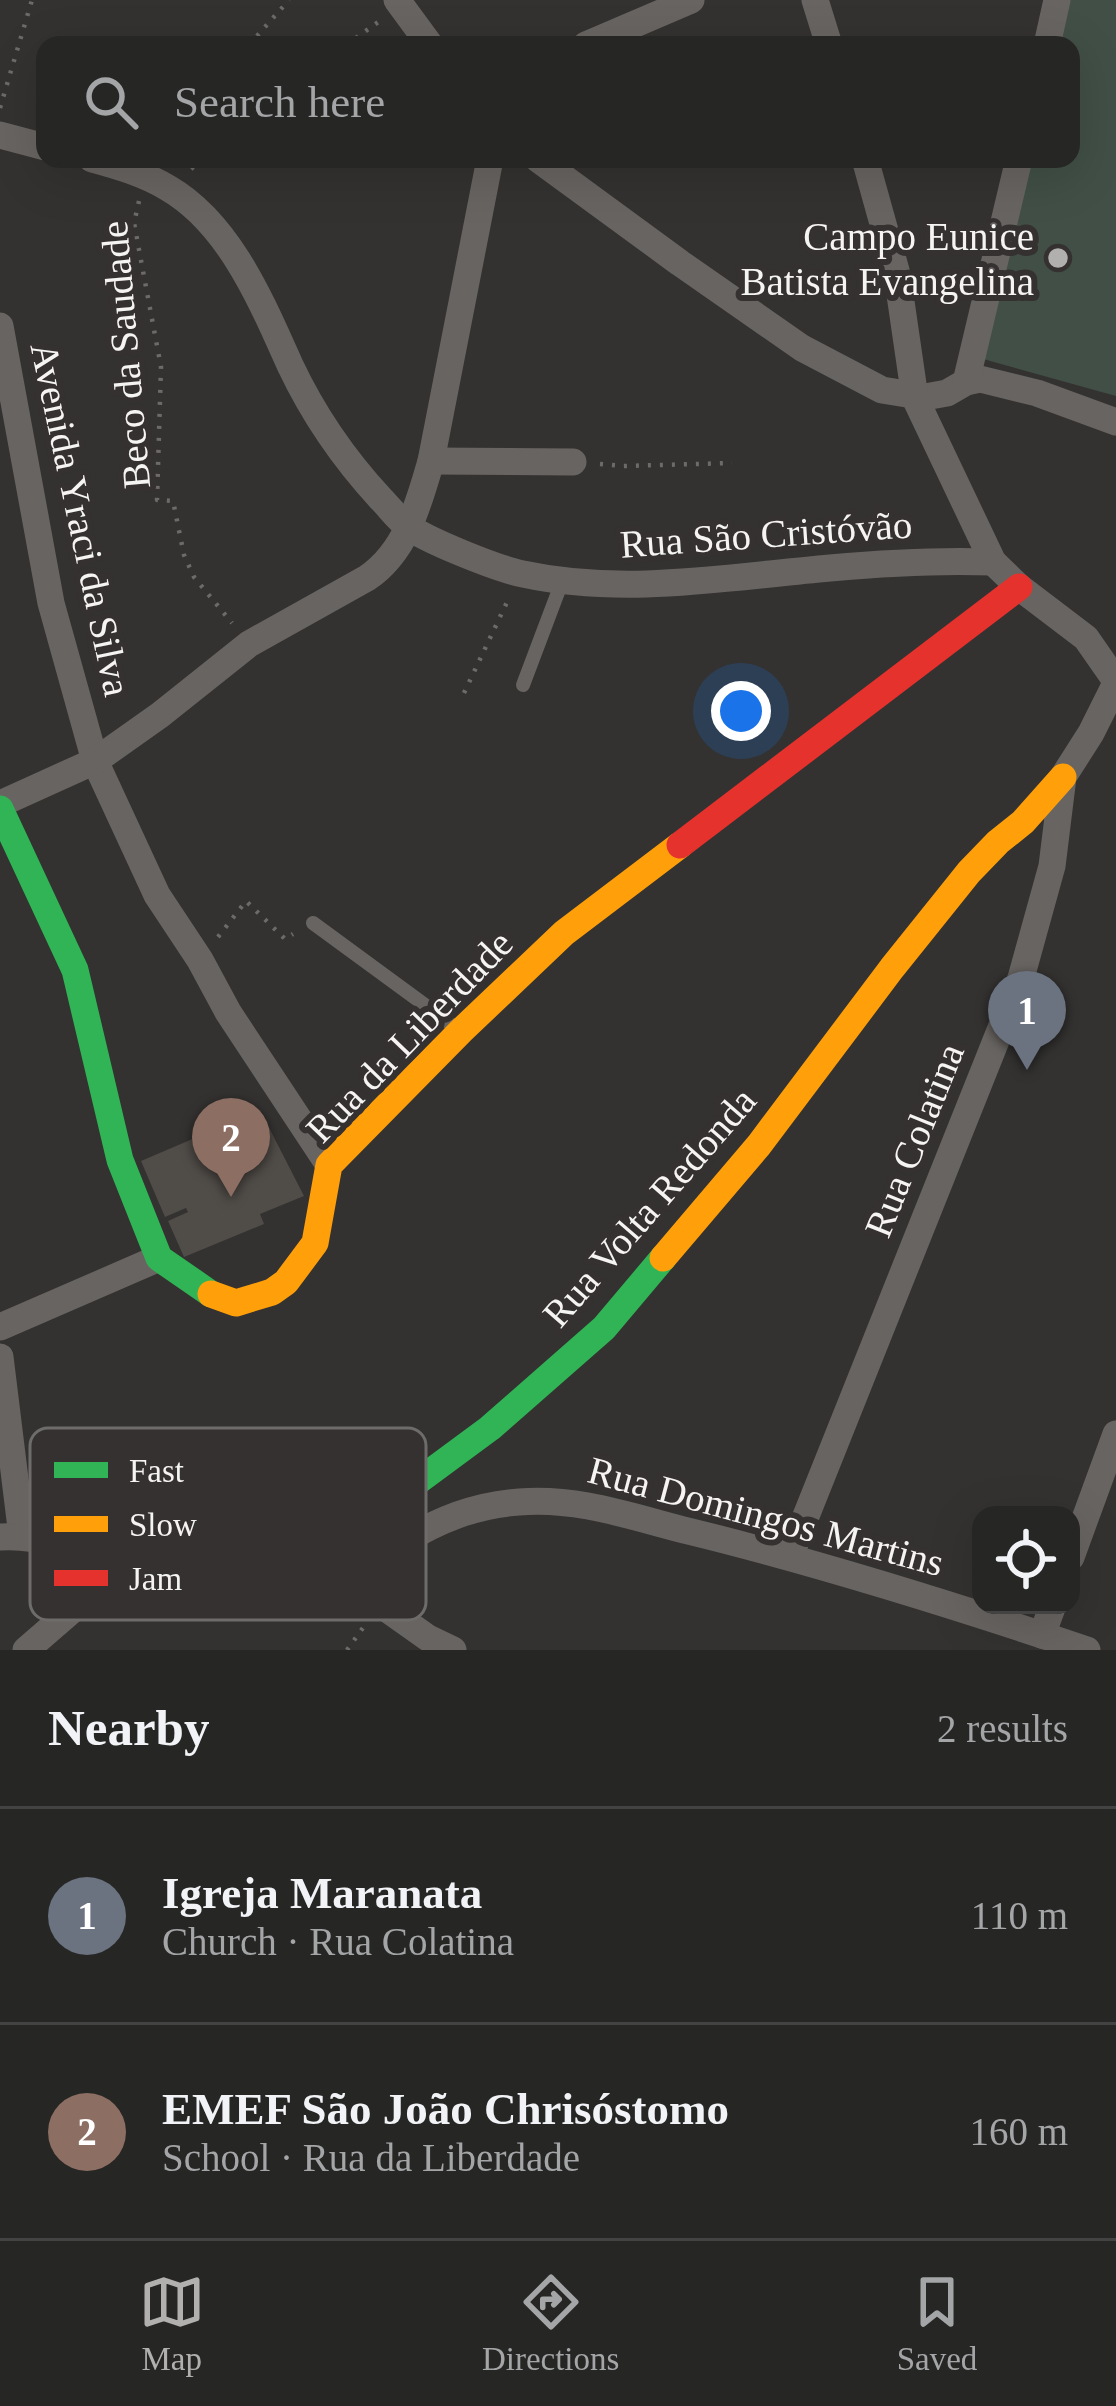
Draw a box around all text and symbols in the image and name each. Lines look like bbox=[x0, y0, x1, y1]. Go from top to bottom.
search box bbox=[36, 36, 1080, 168]
icon: search bbox=[78, 69, 144, 135]
text: Search here bbox=[174, 77, 385, 127]
place label: Campo Eunice Batista Evangelina bbox=[741, 215, 1034, 304]
street label: Beco da Saudade bbox=[92, 219, 158, 491]
marker: Campo Eunice Batista Evangelina bbox=[1045, 245, 1071, 271]
street label: Avenida Yraci da Silva bbox=[22, 338, 140, 700]
street label: Rua São Cristóvão bbox=[619, 502, 913, 566]
your location bbox=[711, 681, 771, 741]
street label: Rua da Liberdade bbox=[297, 921, 521, 1151]
pin: 1 bbox=[988, 971, 1066, 1070]
street label: Rua Colatina bbox=[856, 1037, 972, 1243]
street label: Rua Volta Redonda bbox=[534, 1079, 764, 1335]
pin: 2 bbox=[192, 1098, 270, 1197]
legend bbox=[30, 1428, 426, 1620]
street label: Rua Domingos Martins bbox=[583, 1448, 948, 1585]
text: Fast bbox=[129, 1453, 184, 1489]
map controls bbox=[972, 1506, 1080, 1614]
button: locate bbox=[972, 1506, 1080, 1614]
text: Slow bbox=[129, 1507, 197, 1543]
text: Jam bbox=[129, 1561, 182, 1597]
text: Nearby bbox=[48, 1700, 209, 1756]
text: 2 results bbox=[937, 1707, 1068, 1750]
text: Igreja Maranata bbox=[162, 1868, 482, 1918]
text: 1 bbox=[77, 1894, 97, 1937]
text: 110 m bbox=[971, 1894, 1068, 1937]
text: Church · Rua Colatina bbox=[162, 1920, 514, 1963]
text: EMEF São João Chrisóstomo bbox=[162, 2084, 729, 2134]
text: 2 bbox=[77, 2110, 97, 2153]
text: 160 m bbox=[969, 2110, 1068, 2153]
text: School · Rua da Liberdade bbox=[162, 2136, 580, 2179]
tab: Map bbox=[139, 2269, 205, 2378]
tab: Directions bbox=[482, 2269, 619, 2378]
tab: Saved bbox=[897, 2269, 977, 2378]

